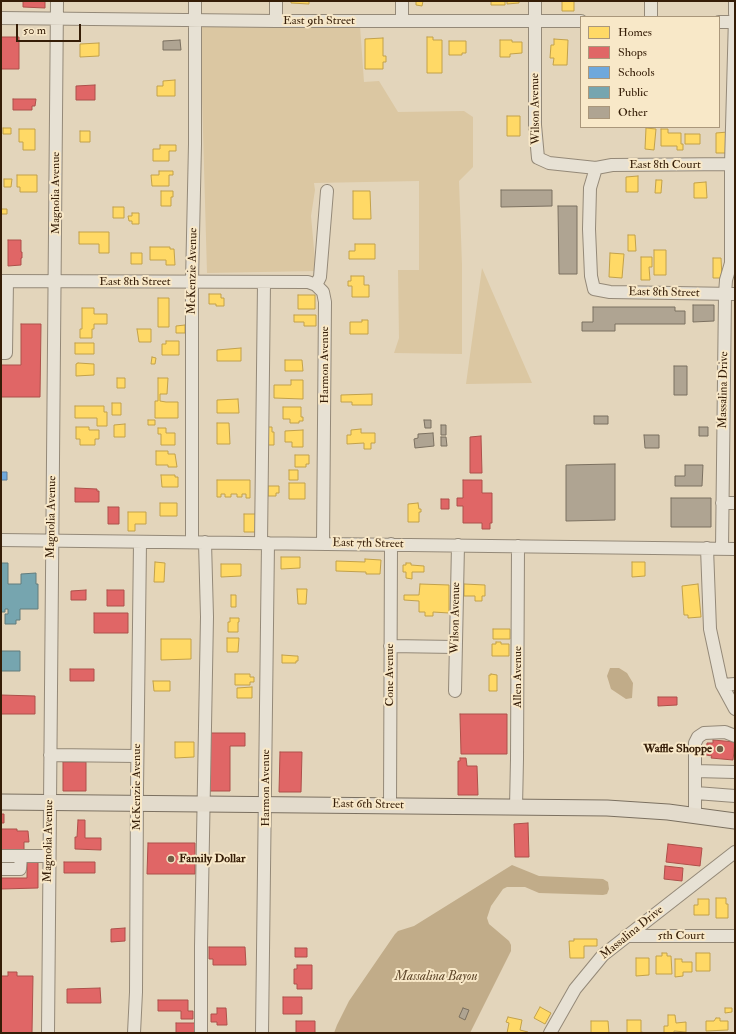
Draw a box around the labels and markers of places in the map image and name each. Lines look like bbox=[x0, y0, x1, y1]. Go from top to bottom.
place label: Waffle Shoppe bbox=[643, 742, 712, 756]
marker: Waffle Shoppe bbox=[715, 744, 725, 754]
place label: Family Dollar bbox=[179, 852, 246, 866]
marker: Family Dollar bbox=[166, 854, 176, 864]

